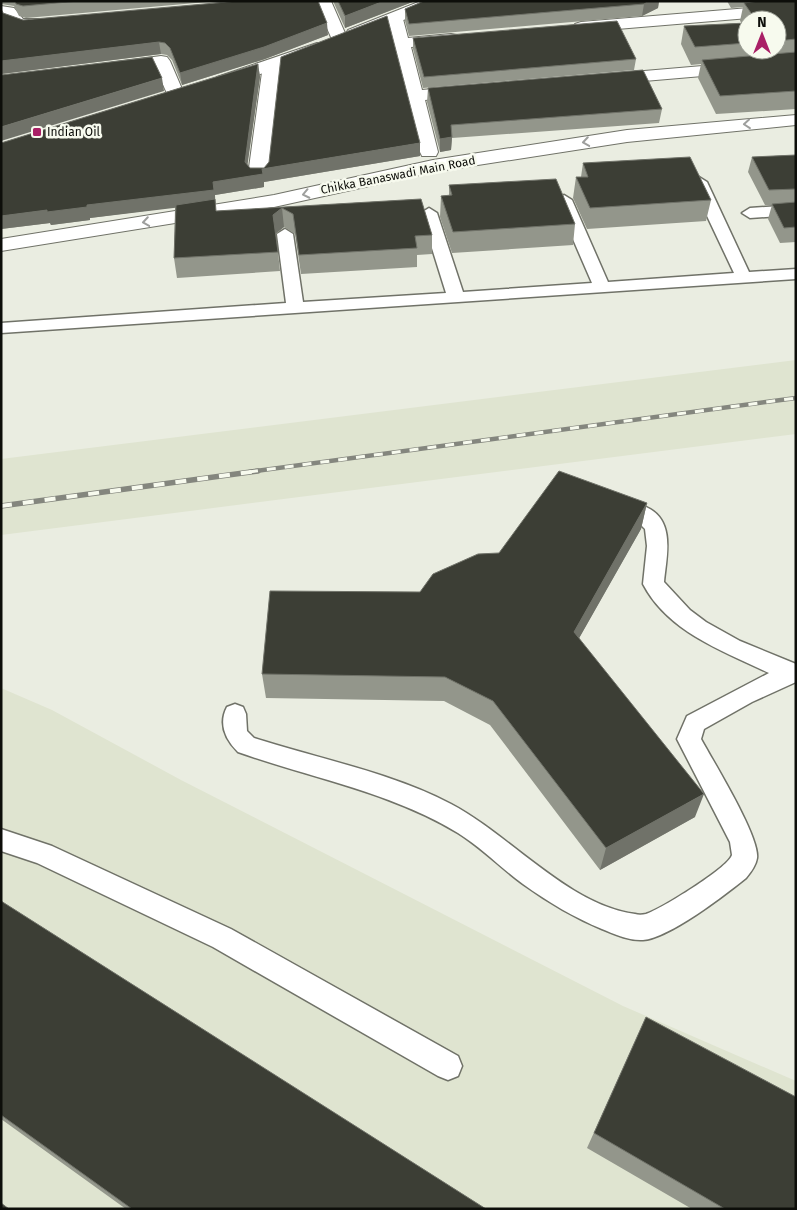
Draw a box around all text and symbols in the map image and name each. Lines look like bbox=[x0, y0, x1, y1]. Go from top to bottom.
north arrow bbox=[737, 10, 787, 60]
text: N bbox=[757, 14, 767, 31]
one-way arrow bbox=[743, 118, 751, 129]
place label: Indian Oil bbox=[47, 125, 101, 139]
marker: Indian Oil bbox=[31, 126, 43, 138]
one-way arrow bbox=[581, 136, 589, 147]
street label: Chikka Banaswadi Main Road bbox=[319, 153, 477, 197]
one-way arrow bbox=[301, 188, 310, 199]
one-way arrow bbox=[141, 216, 150, 226]

